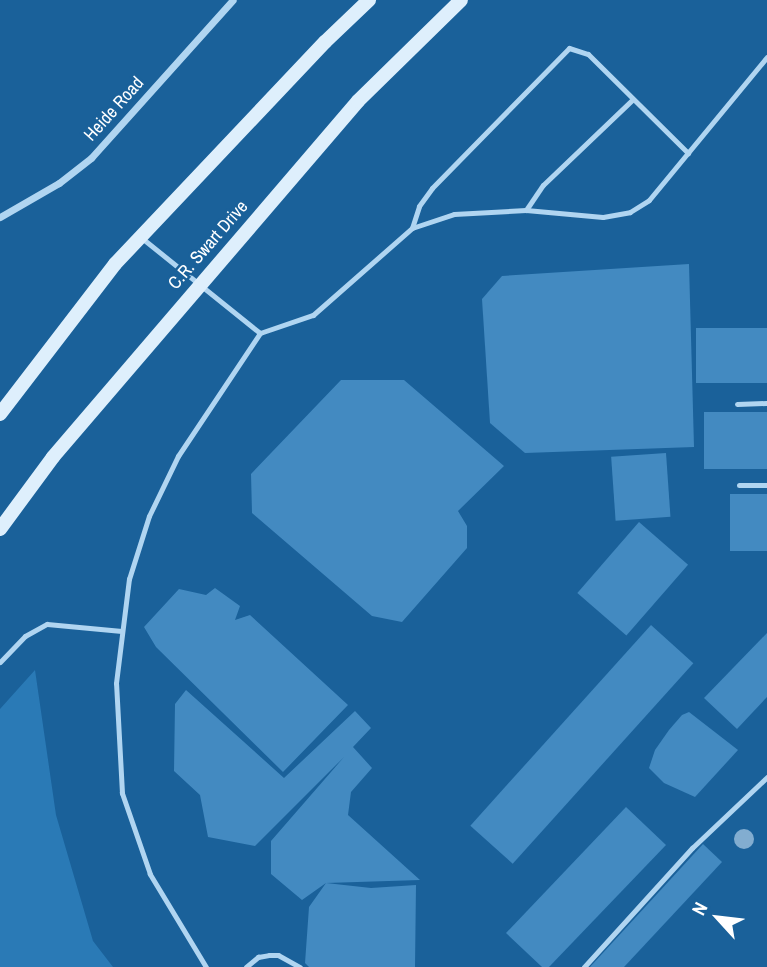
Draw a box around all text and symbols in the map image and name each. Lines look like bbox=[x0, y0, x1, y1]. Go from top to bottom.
street label: Heide Road bbox=[80, 73, 148, 145]
street label: C.R. Swart Drive bbox=[164, 196, 252, 294]
north arrow bbox=[683, 883, 753, 953]
text: N bbox=[685, 898, 713, 919]

